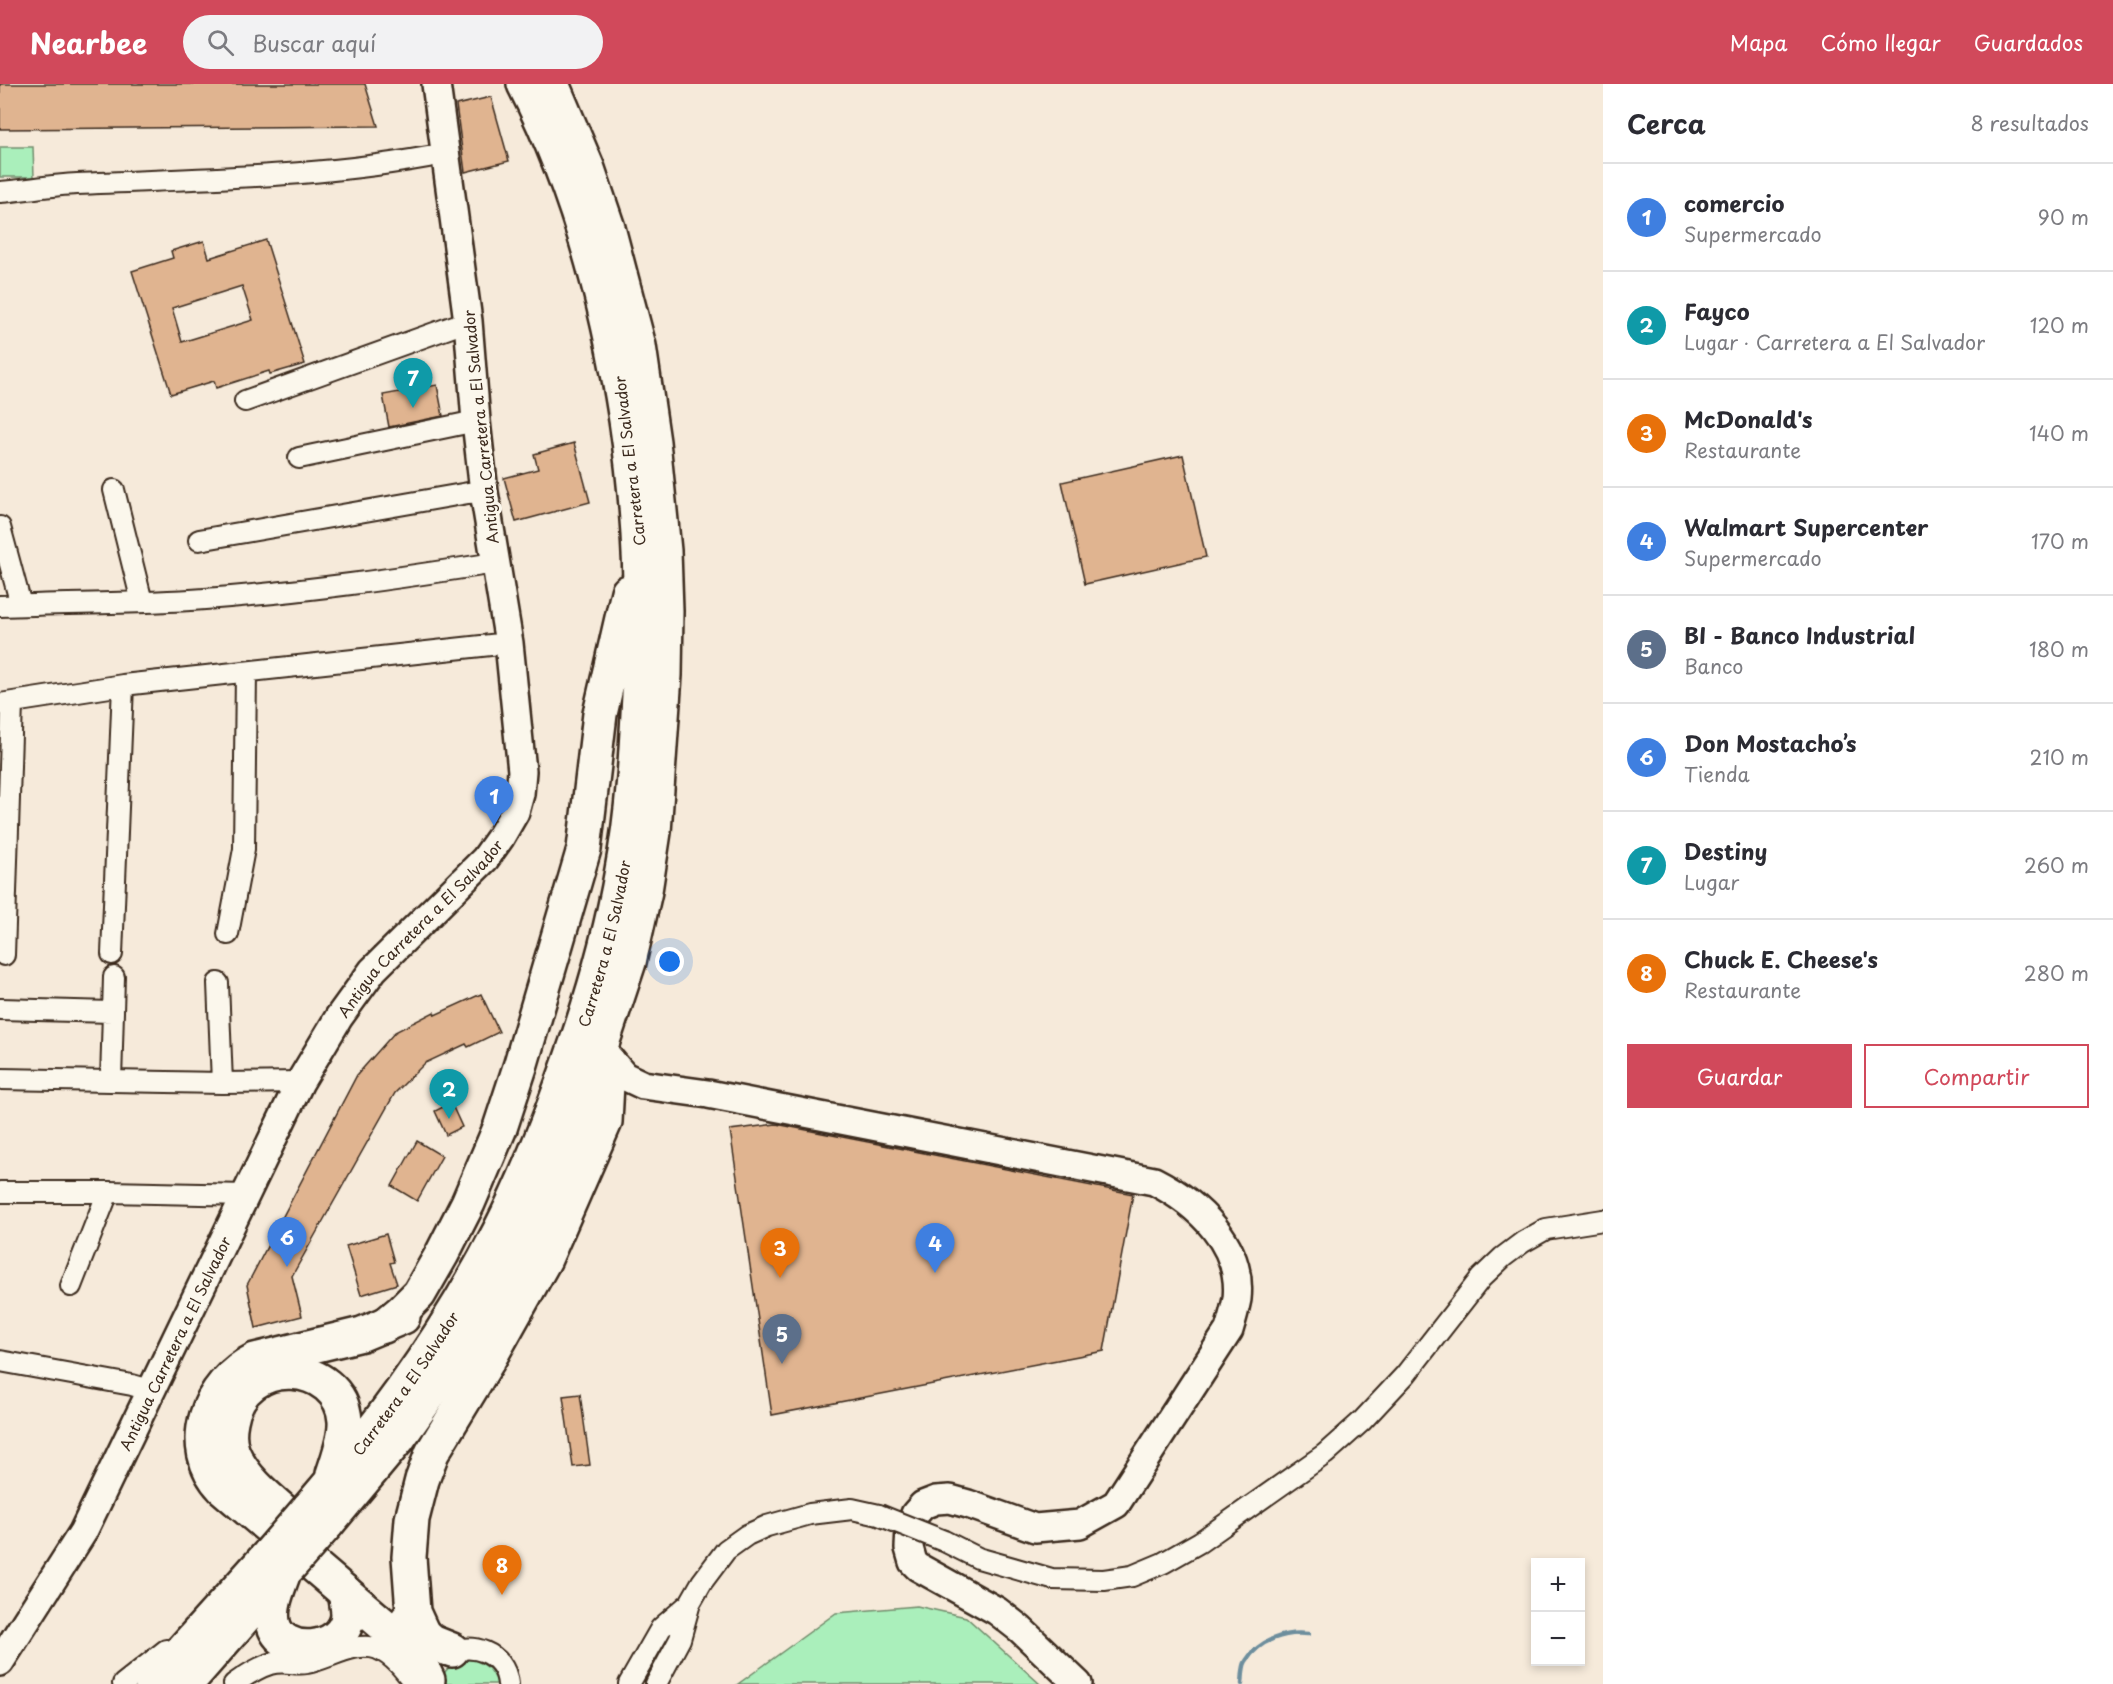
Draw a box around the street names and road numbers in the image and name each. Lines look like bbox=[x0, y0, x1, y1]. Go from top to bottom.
street label: Antigua Carretera a El Salvador bbox=[456, 309, 504, 545]
street label: Carretera a El Salvador bbox=[607, 375, 651, 547]
street label: Antigua Carretera a El Salvador bbox=[331, 834, 507, 1022]
street label: Carretera a El Salvador bbox=[571, 858, 635, 1030]
street label: Antigua Carretera a El Salvador bbox=[113, 1232, 236, 1454]
street label: Carretera a El Salvador bbox=[346, 1307, 463, 1460]

